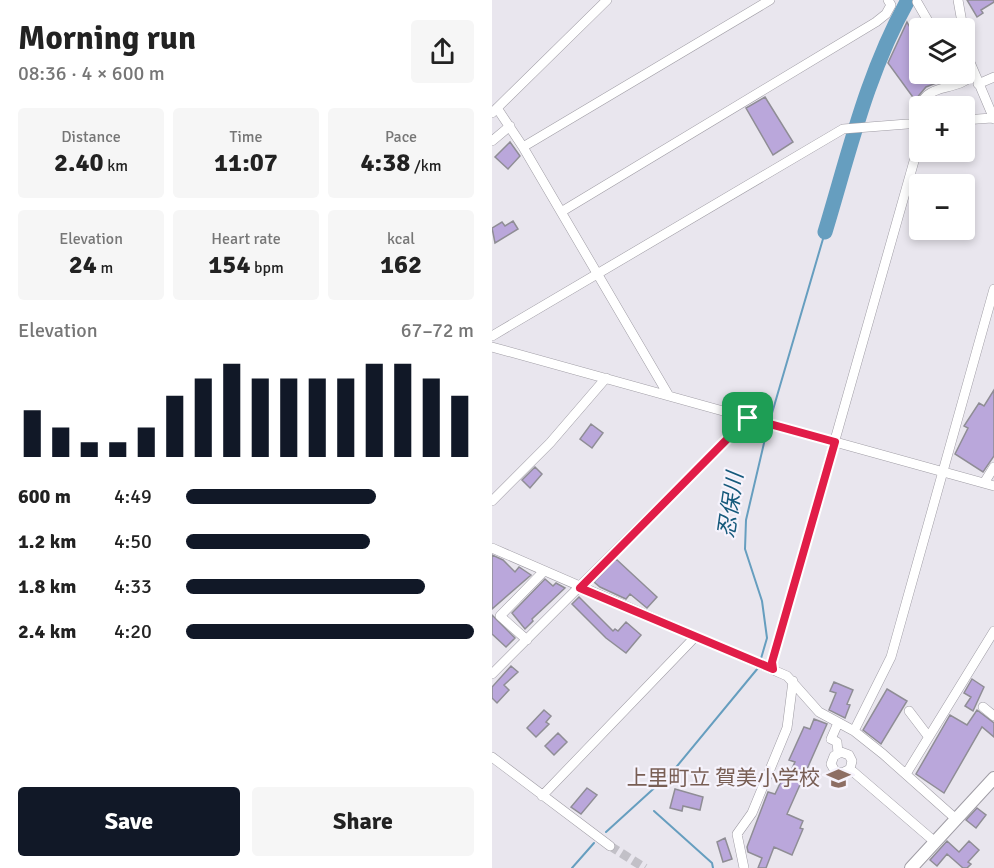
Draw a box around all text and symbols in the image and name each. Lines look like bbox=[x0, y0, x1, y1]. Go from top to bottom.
text: Morning run bbox=[18, 18, 196, 59]
map controls bbox=[909, 18, 975, 240]
button: layers bbox=[909, 18, 975, 84]
button: share bbox=[411, 20, 474, 83]
text: 08:36 · 4 × 600 m bbox=[18, 61, 165, 86]
button: + bbox=[909, 96, 975, 162]
text: Distance bbox=[61, 127, 121, 147]
text: Time bbox=[230, 127, 262, 147]
text: Pace bbox=[385, 127, 417, 147]
text: 2.40 bbox=[54, 147, 104, 179]
text: 11:07 bbox=[214, 147, 278, 179]
text: 4:38 bbox=[361, 147, 410, 179]
text: km bbox=[104, 156, 128, 176]
text: /km bbox=[410, 156, 441, 176]
button: − bbox=[909, 174, 975, 240]
text: Elevation bbox=[59, 229, 123, 249]
text: Heart rate bbox=[211, 229, 281, 249]
text: kcal bbox=[387, 229, 415, 249]
text: 24 bbox=[69, 249, 97, 281]
text: 154 bbox=[208, 249, 250, 281]
text: 162 bbox=[380, 249, 422, 281]
text: m bbox=[97, 258, 113, 278]
text: bpm bbox=[250, 258, 284, 278]
text: Elevation bbox=[18, 318, 98, 343]
text: 67–72 m bbox=[401, 318, 474, 343]
pin bbox=[722, 392, 773, 443]
icon: arrive bbox=[731, 401, 764, 434]
water label: 忍保川 bbox=[713, 469, 749, 540]
text: 600 m bbox=[18, 484, 71, 509]
text: 4:49 bbox=[114, 484, 152, 509]
text: 1.2 km bbox=[18, 529, 76, 554]
text: 4:50 bbox=[114, 529, 152, 554]
text: 1.8 km bbox=[18, 574, 76, 599]
text: 4:33 bbox=[114, 574, 152, 599]
text: 2.4 km bbox=[18, 619, 76, 644]
text: 4:20 bbox=[114, 619, 152, 644]
place label: 上里町立 賀美小学校 bbox=[626, 765, 820, 791]
school or university icon: 上里町立 賀美小学校 bbox=[825, 765, 851, 791]
button: Save bbox=[18, 787, 240, 856]
button: Share bbox=[252, 787, 474, 856]

